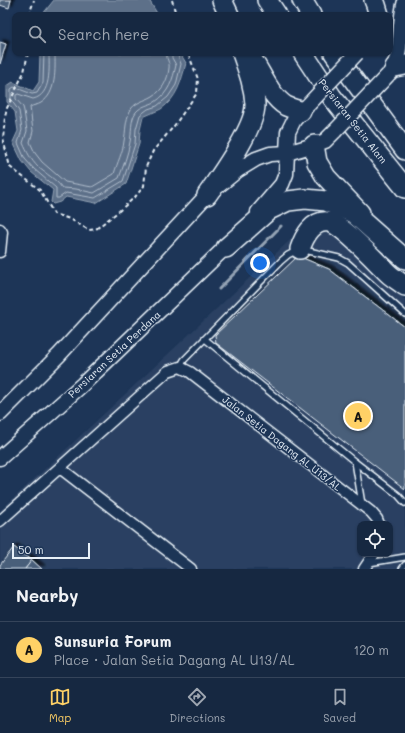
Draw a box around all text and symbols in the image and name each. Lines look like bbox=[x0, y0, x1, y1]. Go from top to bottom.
search box bbox=[12, 12, 393, 56]
icon: search bbox=[26, 23, 48, 45]
text: Search here bbox=[58, 24, 149, 44]
street label: Persiaran Setia Alam bbox=[316, 76, 390, 166]
your location bbox=[250, 253, 270, 273]
street label: Persiaran Setia Perdana bbox=[65, 307, 163, 401]
street label: Jalan Setia Dagang AL U13/AL bbox=[220, 392, 345, 494]
pin: A bbox=[345, 401, 371, 431]
map controls bbox=[357, 521, 393, 557]
button: locate bbox=[357, 521, 393, 557]
scale bar bbox=[12, 541, 90, 560]
text: 50 m bbox=[18, 542, 44, 557]
text: Nearby bbox=[16, 584, 78, 606]
text: Sunsuria Forum bbox=[54, 631, 171, 651]
text: A bbox=[24, 641, 34, 658]
text: 120 m bbox=[353, 641, 389, 658]
text: Place · Jalan Setia Dagang AL U13/AL bbox=[54, 651, 295, 668]
tab: Map bbox=[49, 686, 71, 725]
tab: Directions bbox=[169, 686, 225, 725]
tab: Saved bbox=[323, 686, 356, 725]

